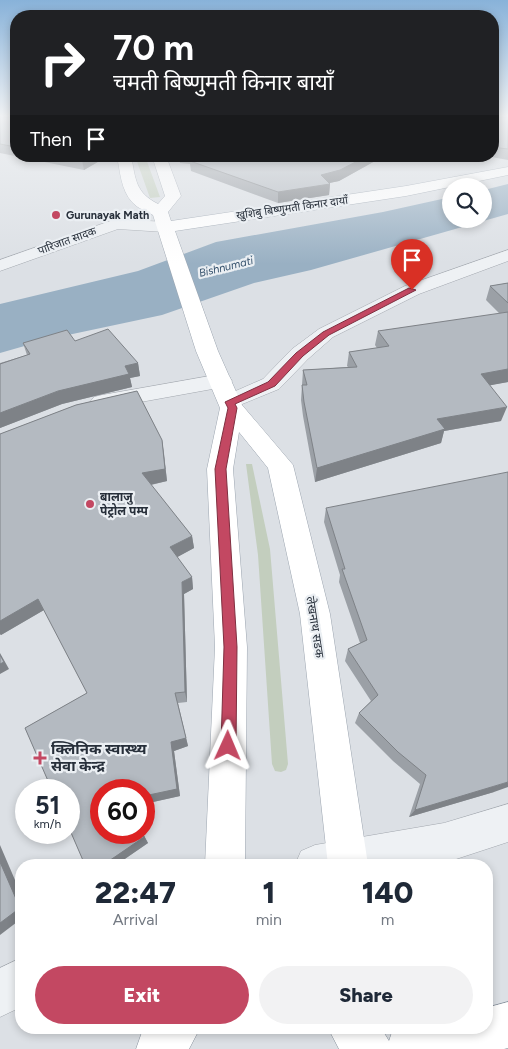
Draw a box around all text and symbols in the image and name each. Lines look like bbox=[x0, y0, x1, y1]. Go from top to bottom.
text: 70 m bbox=[113, 27, 194, 69]
icon: right bbox=[30, 30, 95, 95]
text: चमती बिष्णुमती किनार बायाँ bbox=[113, 69, 334, 96]
icon: arrive bbox=[82, 125, 110, 153]
text: Then bbox=[30, 128, 72, 151]
map controls bbox=[442, 178, 492, 228]
button: search bbox=[442, 178, 492, 228]
street label: खुशिबु बिष्णुमती किनार दायाँ bbox=[235, 193, 350, 222]
marker: Gurunayak Math bbox=[50, 209, 62, 221]
place label: Gurunayak Math bbox=[66, 209, 149, 222]
street label: पारिजात सादक bbox=[36, 224, 98, 258]
pin bbox=[391, 239, 433, 290]
icon: arrive bbox=[398, 246, 426, 274]
water label: Bishnumati bbox=[198, 254, 255, 280]
place label: बालाजु पेट्रोल पम्प bbox=[100, 490, 149, 518]
marker: बालाजु पेट्रोल पम्प bbox=[84, 498, 96, 510]
street label: लेखनाथ सडक bbox=[303, 595, 328, 660]
position arrow bbox=[201, 719, 253, 771]
place label: क्लिनिक स्वास्थ्य सेवा केन्द्र bbox=[51, 740, 147, 775]
marker: क्लिनिक स्वास्थ्य सेवा केन्द्र bbox=[33, 751, 47, 765]
speed limit sign: 60 bbox=[90, 779, 155, 844]
text: 51 bbox=[35, 790, 60, 820]
text: km/h bbox=[34, 817, 61, 831]
text: 22:47 bbox=[95, 874, 176, 911]
text: 1 bbox=[262, 874, 275, 911]
text: 140 bbox=[362, 874, 413, 911]
text: Arrival bbox=[113, 910, 158, 929]
text: min bbox=[256, 910, 282, 929]
text: m bbox=[381, 910, 394, 929]
button: Exit bbox=[35, 966, 249, 1024]
button: Share bbox=[259, 966, 473, 1024]

